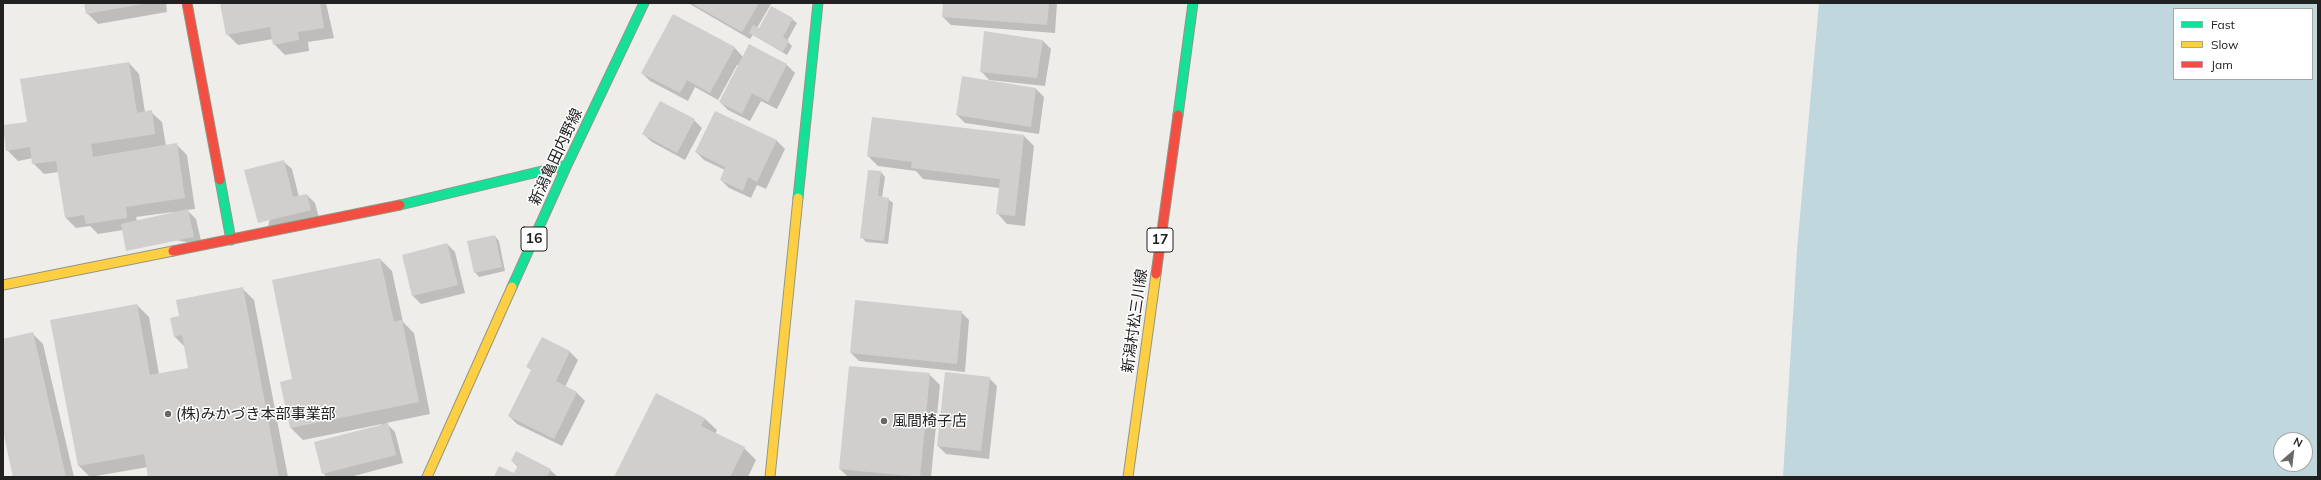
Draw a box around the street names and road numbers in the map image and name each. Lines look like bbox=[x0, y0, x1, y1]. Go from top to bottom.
street label: 新潟亀田内野線 bbox=[526, 106, 586, 208]
road number: 16 bbox=[521, 227, 547, 251]
road number: 17 bbox=[1147, 228, 1173, 252]
street label: 新潟村松三川線 bbox=[1119, 268, 1151, 374]

